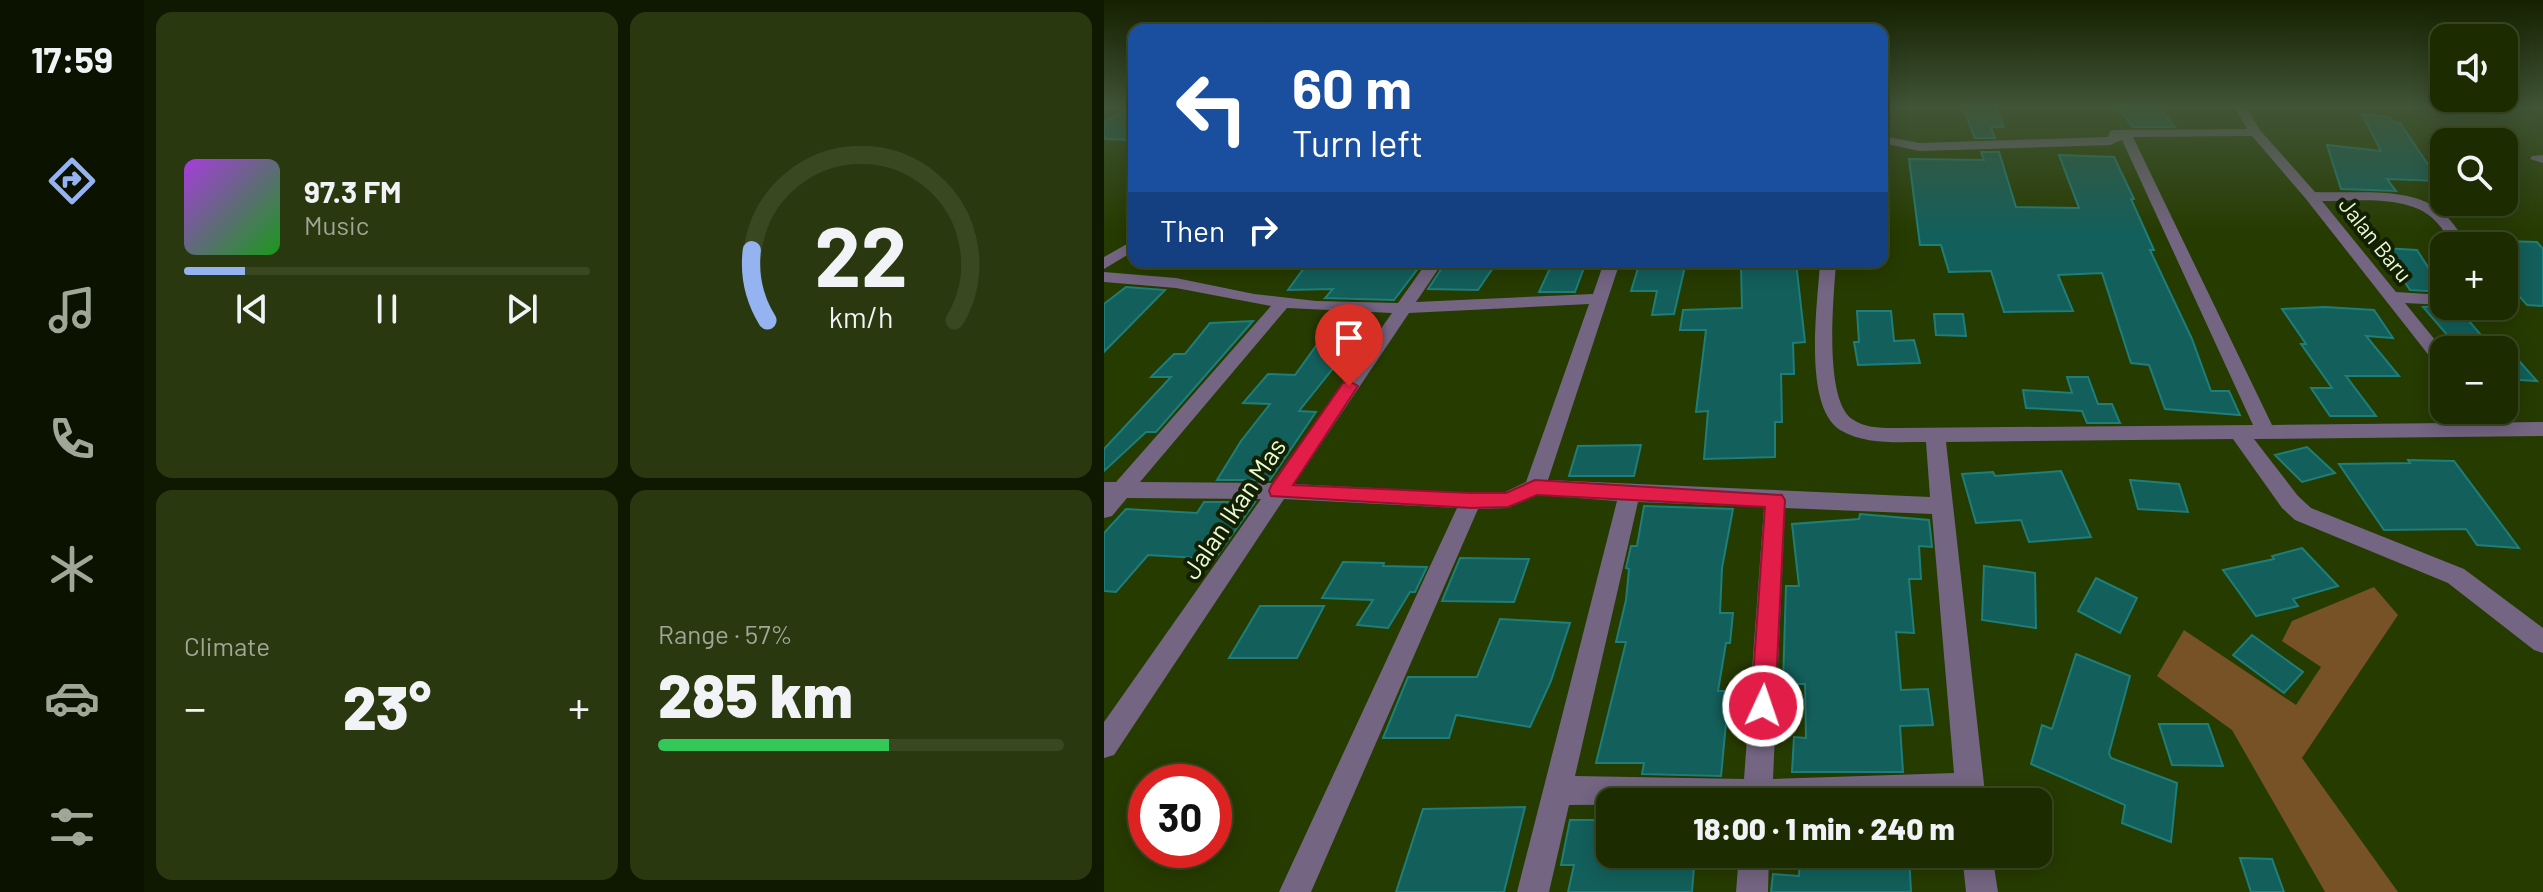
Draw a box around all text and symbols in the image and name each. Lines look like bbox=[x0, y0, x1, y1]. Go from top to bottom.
map controls bbox=[2430, 24, 2518, 424]
button: sound bbox=[2430, 24, 2518, 112]
text: 17:59 bbox=[31, 37, 113, 80]
text: 60 m bbox=[1292, 53, 1412, 120]
icon: left bbox=[1160, 56, 1264, 160]
text: Turn left bbox=[1292, 121, 1423, 164]
button: search bbox=[2430, 128, 2518, 216]
icon: directions bbox=[44, 153, 100, 209]
text: 97.3 FM bbox=[304, 173, 401, 209]
street label: Jalan Baru bbox=[2334, 191, 2418, 287]
text: 22 bbox=[814, 203, 908, 303]
icon: right bbox=[1241, 208, 1285, 252]
text: Music bbox=[304, 209, 369, 240]
text: Then bbox=[1160, 212, 1225, 248]
button: + bbox=[2430, 232, 2518, 320]
icon: music bbox=[44, 282, 100, 338]
icon: previous bbox=[230, 287, 274, 331]
icon: pause bbox=[365, 287, 409, 331]
icon: next bbox=[500, 287, 544, 331]
text: km/h bbox=[829, 299, 893, 334]
pin bbox=[1315, 304, 1383, 386]
icon: arrive bbox=[1327, 316, 1371, 360]
button: − bbox=[2430, 336, 2518, 424]
icon: phone bbox=[44, 411, 100, 467]
street label: Jalan Ikan Mas bbox=[1175, 432, 1291, 584]
icon: climate bbox=[44, 541, 100, 597]
text: Range · 57% bbox=[658, 618, 793, 649]
text: Climate bbox=[184, 630, 270, 661]
text: 285 km bbox=[658, 658, 853, 730]
position arrow bbox=[1721, 664, 1805, 748]
icon: car bbox=[44, 670, 100, 726]
text: 23° bbox=[343, 670, 431, 742]
text: − bbox=[184, 680, 206, 733]
text: + bbox=[568, 680, 590, 733]
speed limit sign: 30 bbox=[1128, 764, 1232, 868]
icon: filters bbox=[44, 799, 100, 855]
text: 18:00 · 1 min · 240 m bbox=[1693, 810, 1955, 846]

